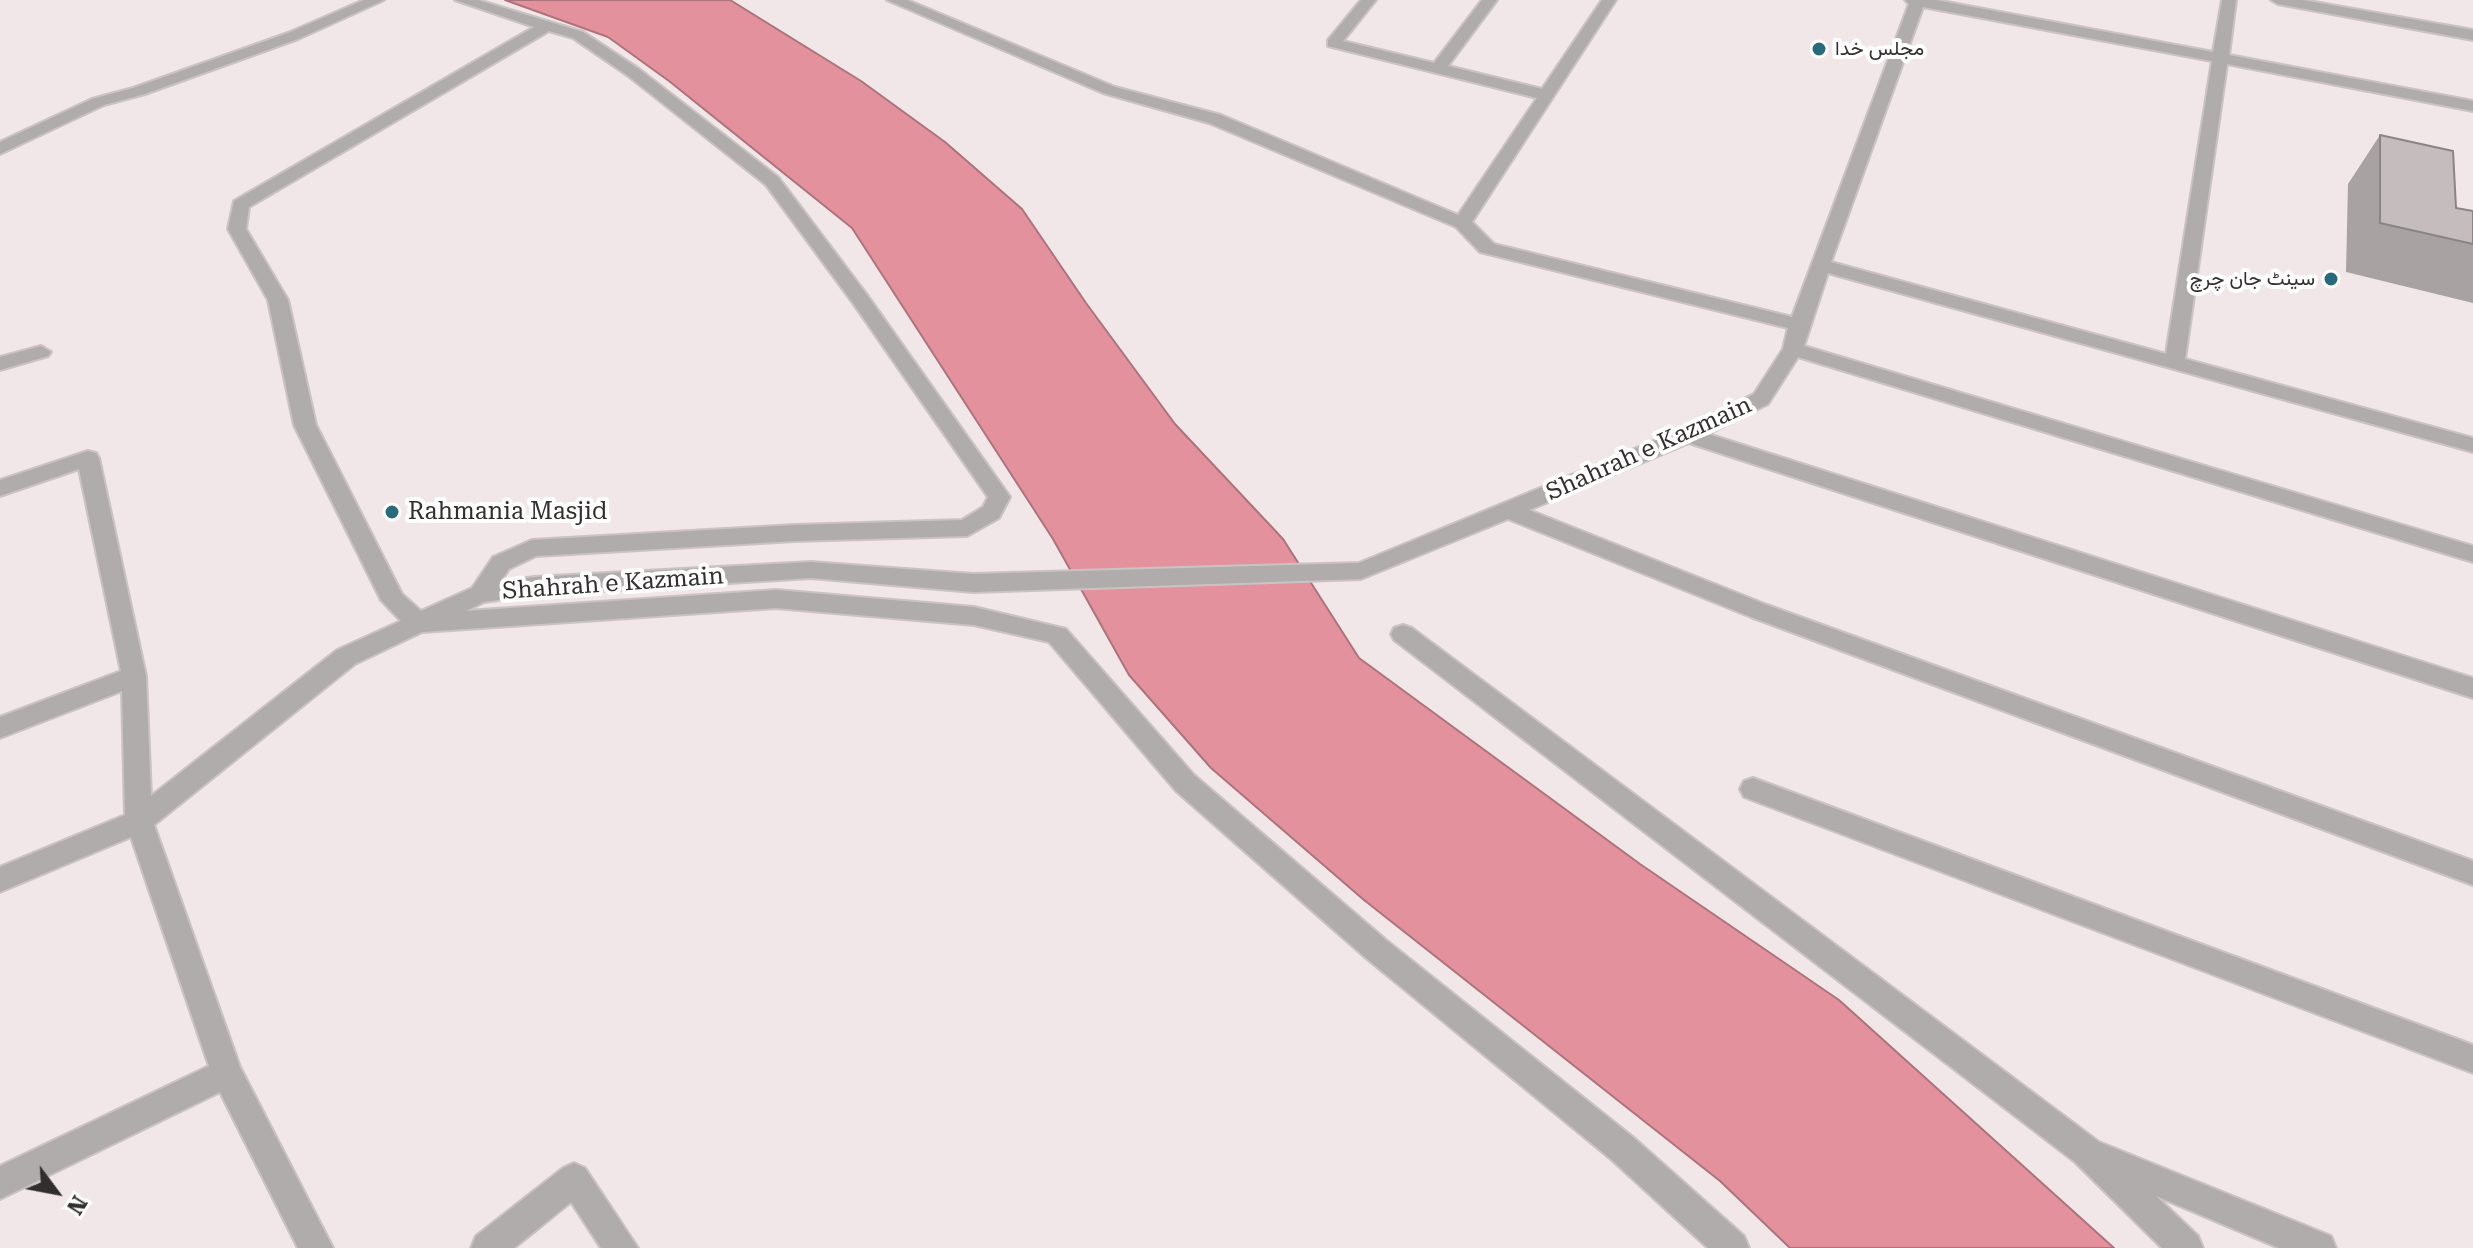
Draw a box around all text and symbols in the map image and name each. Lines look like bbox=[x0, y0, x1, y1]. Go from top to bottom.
place label: مجلس خدا bbox=[1835, 37, 1924, 61]
marker: مجلس خدا bbox=[1810, 40, 1828, 58]
place label: سینٹ جان چرچ bbox=[2190, 267, 2315, 291]
marker: سینٹ جان چرچ bbox=[2322, 270, 2340, 288]
street label: Shahrah e Kazmain bbox=[1542, 391, 1756, 507]
place label: Rahmania Masjid bbox=[408, 498, 607, 526]
marker: Rahmania Masjid bbox=[383, 503, 401, 521]
street label: Shahrah e Kazmain bbox=[501, 562, 725, 606]
north arrow bbox=[16, 1152, 96, 1232]
text: N bbox=[62, 1191, 92, 1219]

